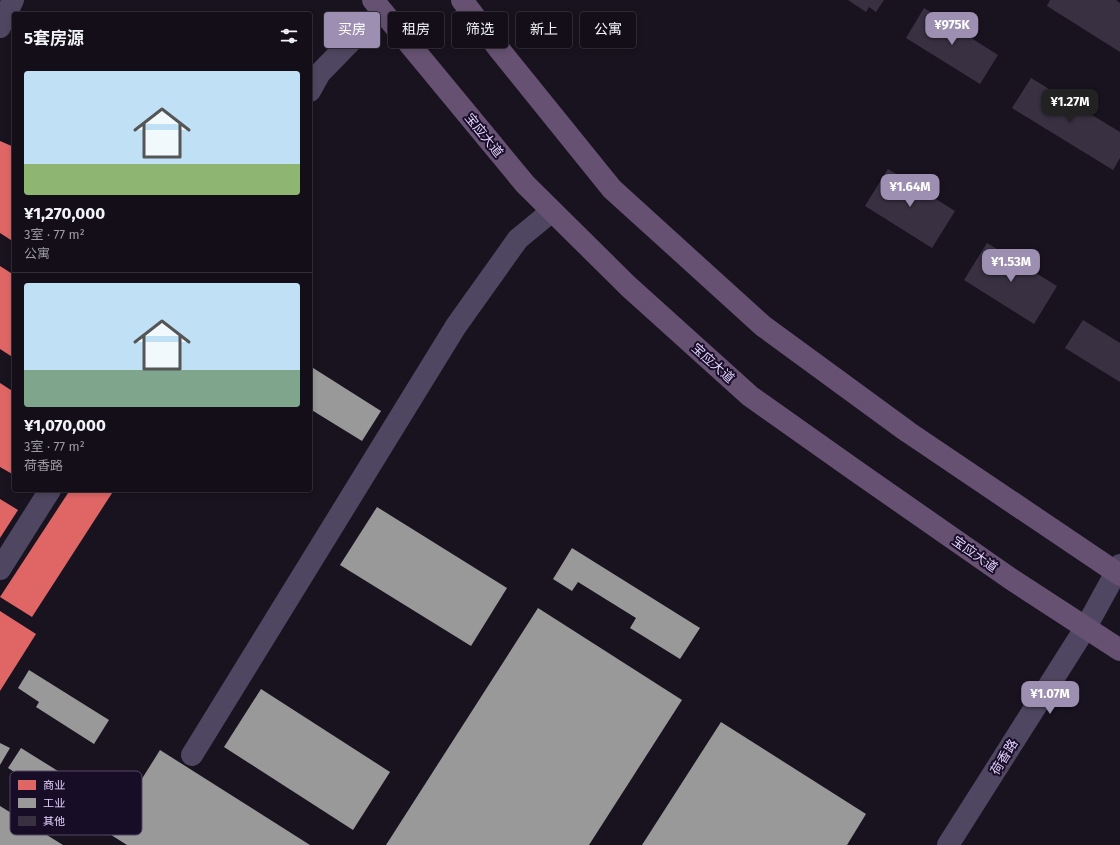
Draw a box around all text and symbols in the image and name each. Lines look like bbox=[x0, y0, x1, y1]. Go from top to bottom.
chip: 买房 bbox=[324, 12, 380, 48]
chip: 租房 bbox=[388, 12, 444, 48]
chip: 筛选 bbox=[452, 12, 508, 48]
chip: 新上 bbox=[516, 12, 572, 48]
chip: 公寓 bbox=[580, 12, 636, 48]
pin: ¥975K bbox=[924, 12, 980, 46]
text: ¥975K bbox=[934, 17, 970, 32]
icon: filters bbox=[278, 25, 300, 47]
text: 5套房源 bbox=[24, 28, 84, 49]
pin: ¥1.27M bbox=[1037, 89, 1103, 123]
text: ¥1.27M bbox=[1050, 94, 1090, 109]
icon: home bbox=[126, 97, 198, 169]
street label: 宝应大道 bbox=[462, 110, 506, 160]
pin: ¥1.64M bbox=[877, 174, 943, 208]
text: ¥1.64M bbox=[890, 179, 930, 194]
text: ¥1,270,000 bbox=[24, 203, 105, 224]
text: 3室 · 77 m² bbox=[24, 227, 85, 242]
text: 公寓 bbox=[24, 246, 50, 261]
pin: ¥1.53M bbox=[978, 249, 1044, 283]
text: ¥1.53M bbox=[991, 254, 1031, 269]
icon: home bbox=[126, 309, 198, 381]
street label: 宝应大道 bbox=[689, 340, 737, 386]
text: ¥1,070,000 bbox=[24, 415, 106, 436]
text: 3室 · 77 m² bbox=[24, 439, 85, 454]
text: 荷香路 bbox=[24, 458, 63, 473]
street label: 宝应大道 bbox=[949, 533, 1001, 575]
pin: ¥1.07M bbox=[1017, 681, 1083, 715]
text: ¥1.07M bbox=[1030, 686, 1070, 701]
street label: 荷香路 bbox=[987, 736, 1021, 778]
legend bbox=[10, 771, 142, 835]
text: 商业 bbox=[43, 779, 65, 792]
text: 工业 bbox=[43, 797, 65, 810]
text: 其他 bbox=[43, 815, 65, 828]

